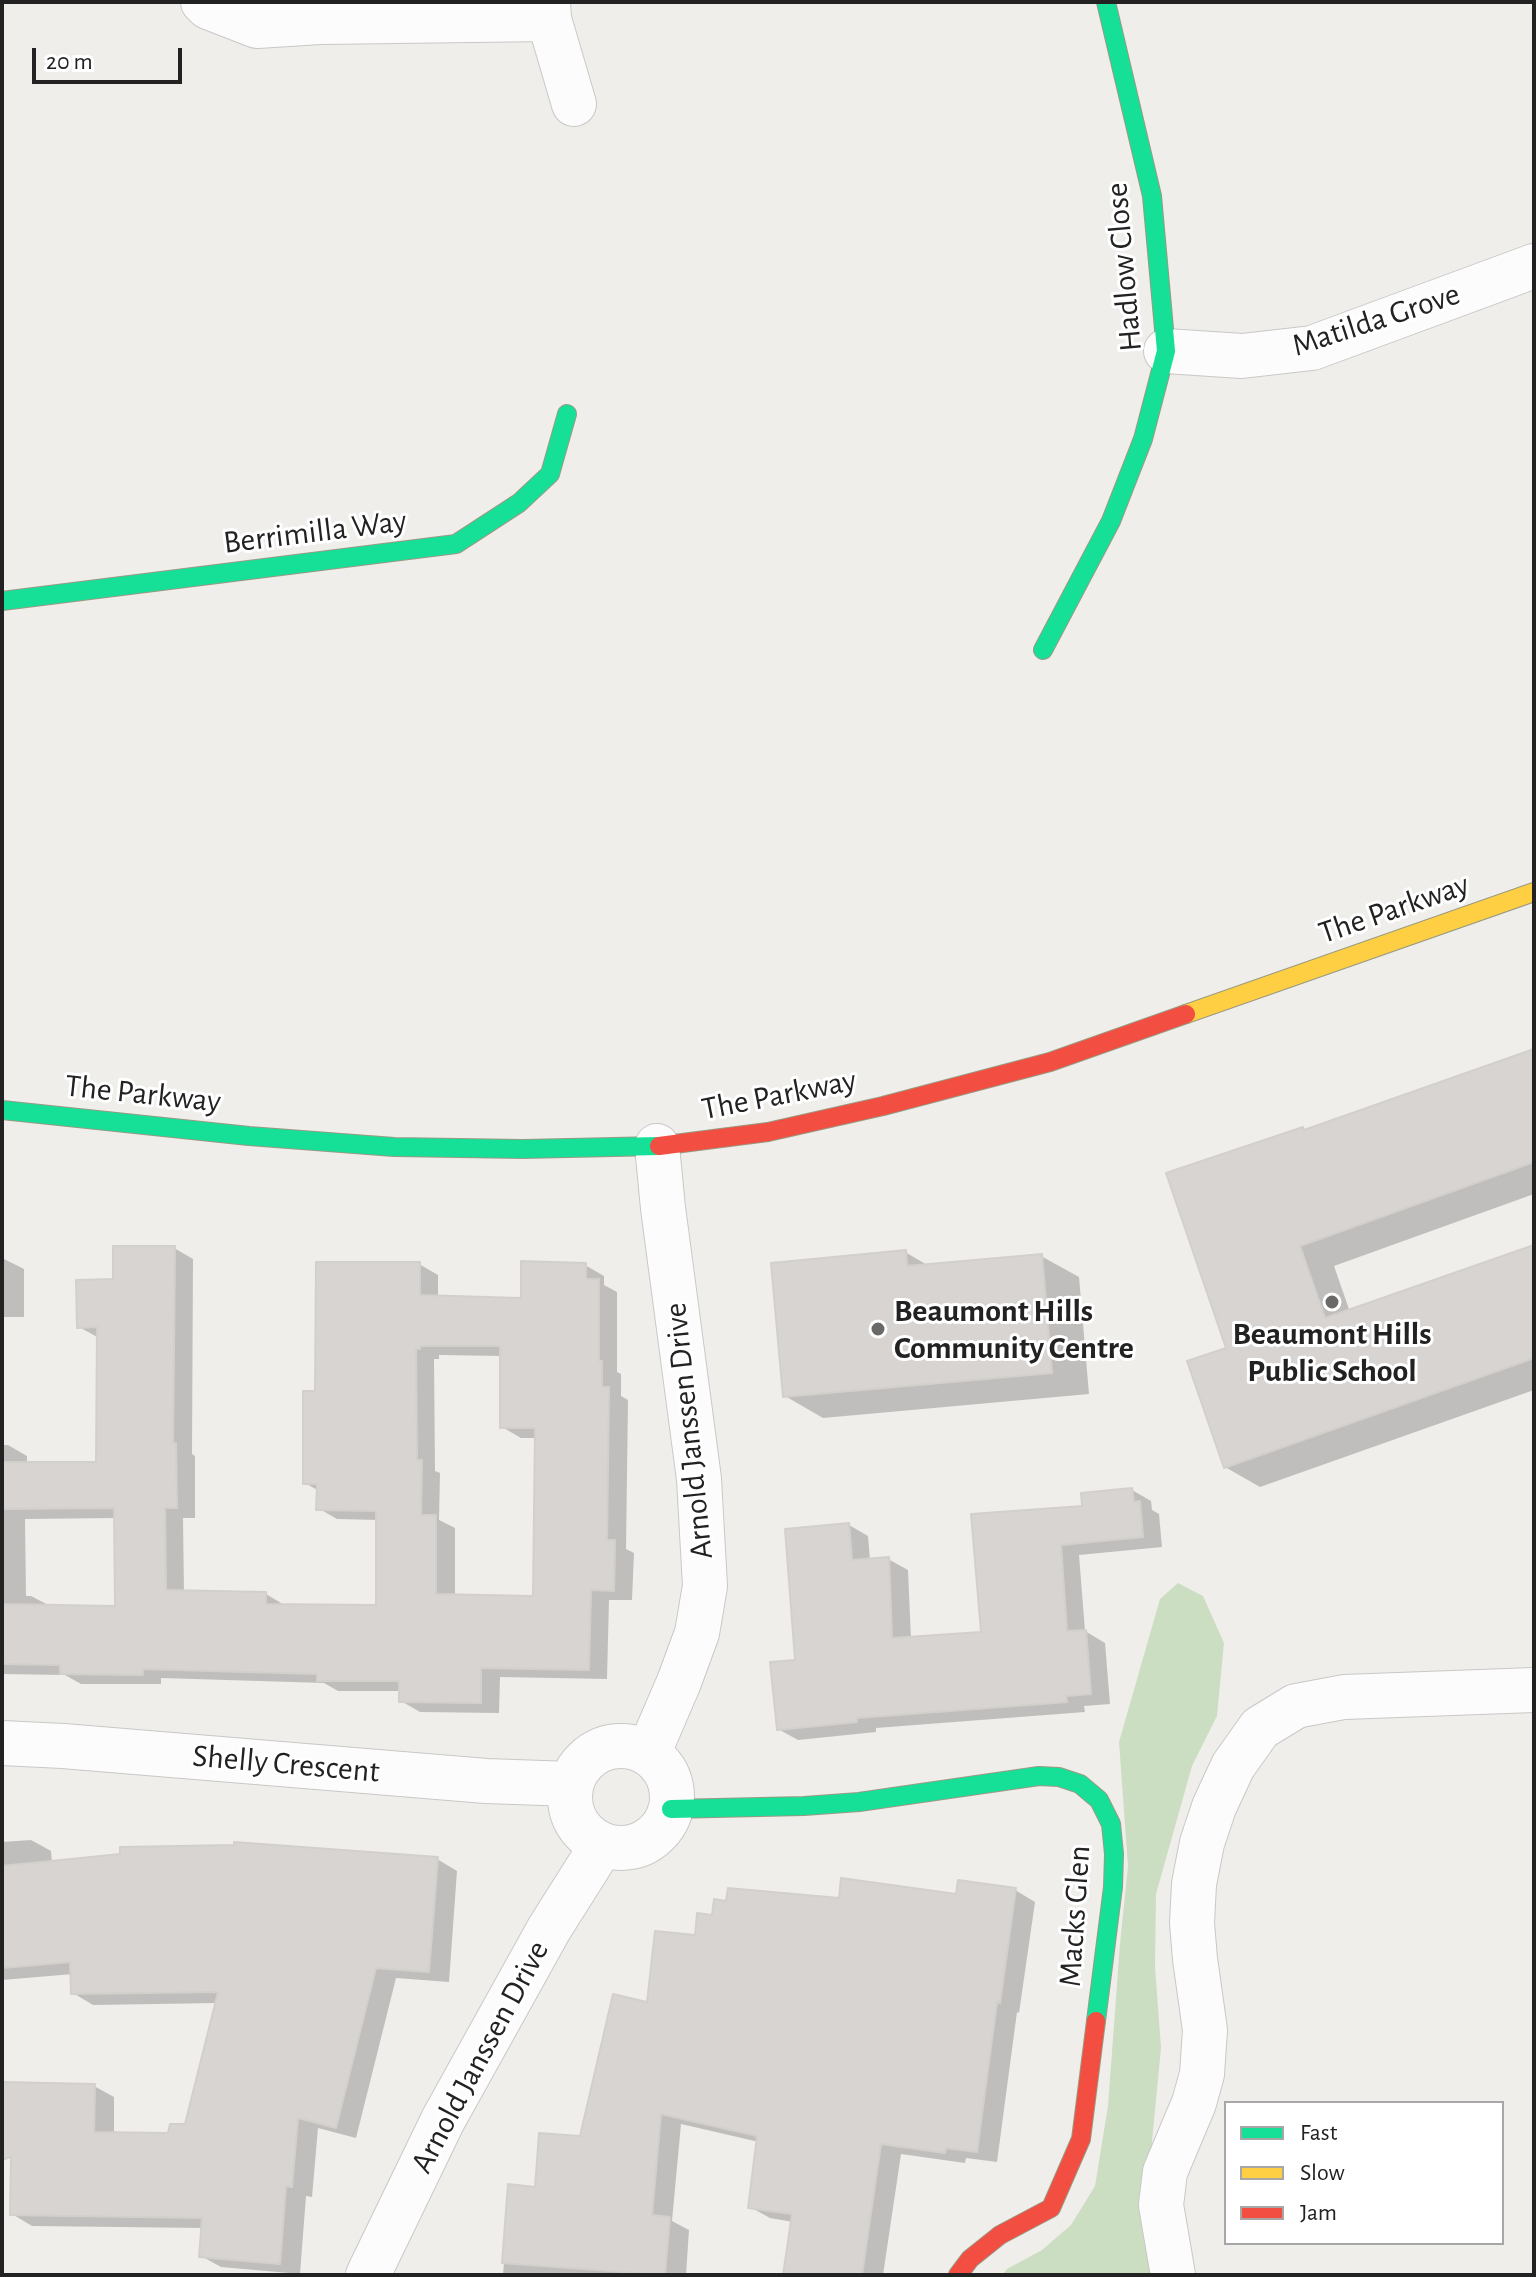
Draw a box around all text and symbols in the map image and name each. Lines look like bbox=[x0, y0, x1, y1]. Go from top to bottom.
scale bar bbox=[36, 32, 186, 82]
text: 20 m bbox=[46, 50, 93, 74]
street label: Hadlow Close bbox=[1097, 181, 1151, 353]
street label: Matilda Grove bbox=[1287, 275, 1465, 365]
street label: Berrimilla Way bbox=[221, 502, 409, 562]
street label: The Parkway bbox=[1314, 865, 1474, 953]
street label: The Parkway bbox=[699, 1061, 859, 1129]
street label: The Parkway bbox=[63, 1067, 223, 1121]
place label: Beaumont Hills Community Centre bbox=[894, 1292, 1134, 1367]
marker: Beaumont Hills Public School bbox=[1323, 1293, 1341, 1311]
street label: Arnold Janssen Drive bbox=[656, 1301, 722, 1561]
place label: Beaumont Hills Public School bbox=[1232, 1315, 1432, 1390]
marker: Beaumont Hills Community Centre bbox=[869, 1320, 887, 1338]
street label: Shelly Crescent bbox=[191, 1737, 381, 1791]
street label: Macks Glen bbox=[1051, 1844, 1099, 1988]
street label: Arnold Janssen Drive bbox=[403, 1934, 557, 2180]
legend bbox=[1224, 2101, 1504, 2245]
text: Fast bbox=[1300, 2121, 1337, 2145]
text: Slow bbox=[1300, 2161, 1345, 2185]
text: Jam bbox=[1300, 2201, 1337, 2225]

